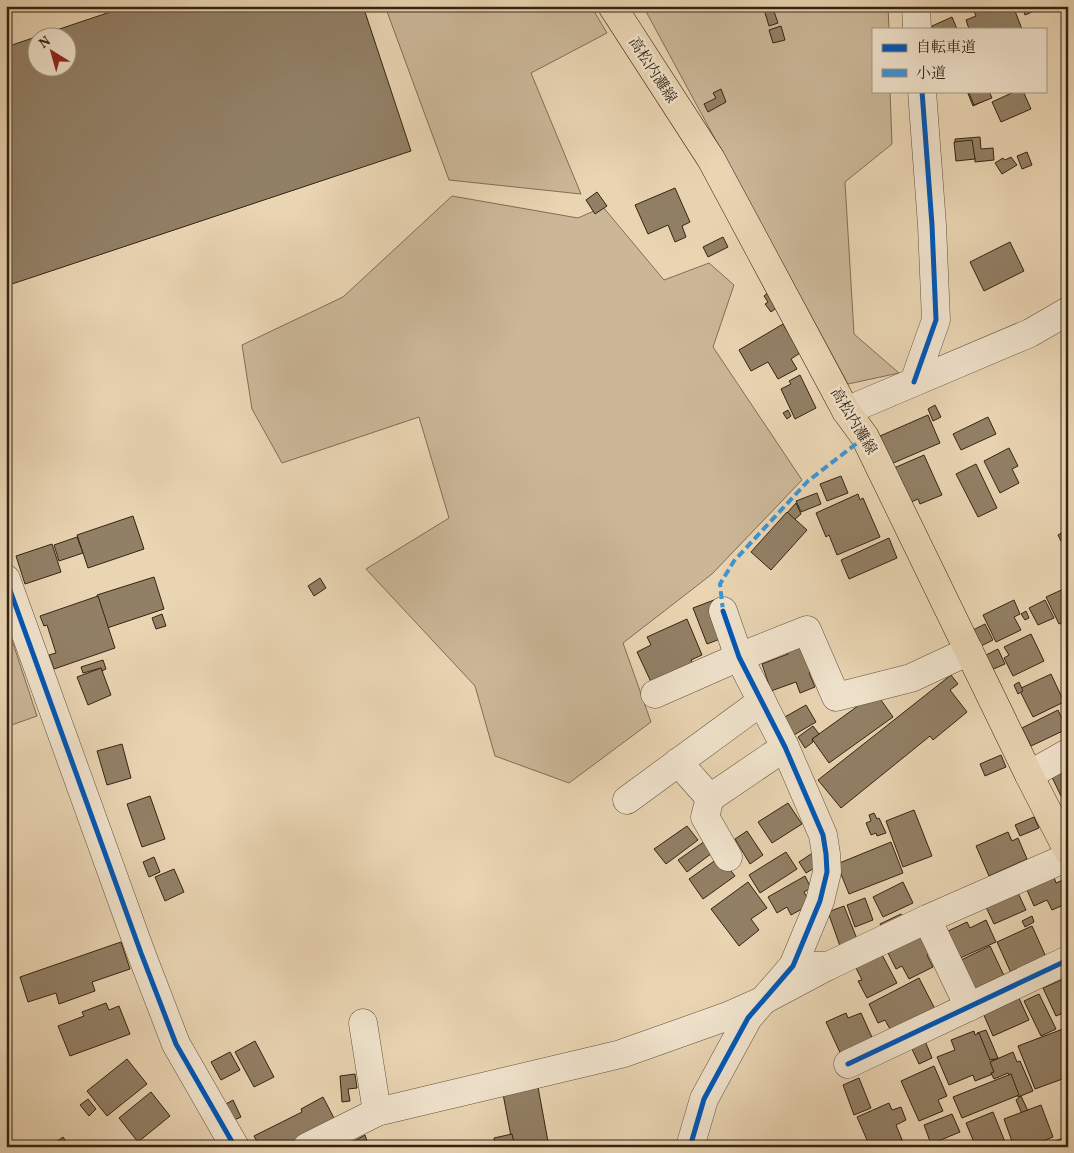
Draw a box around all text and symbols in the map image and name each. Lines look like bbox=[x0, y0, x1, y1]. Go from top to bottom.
north arrow bbox=[28, 28, 78, 78]
legend bbox=[872, 28, 1046, 92]
text: N bbox=[35, 32, 55, 53]
street label: 高松内灘線 bbox=[623, 34, 681, 108]
text: 自転車道 bbox=[916, 38, 976, 59]
text: 小道 bbox=[916, 64, 946, 85]
street label: 高松内灘線 bbox=[824, 384, 881, 459]

